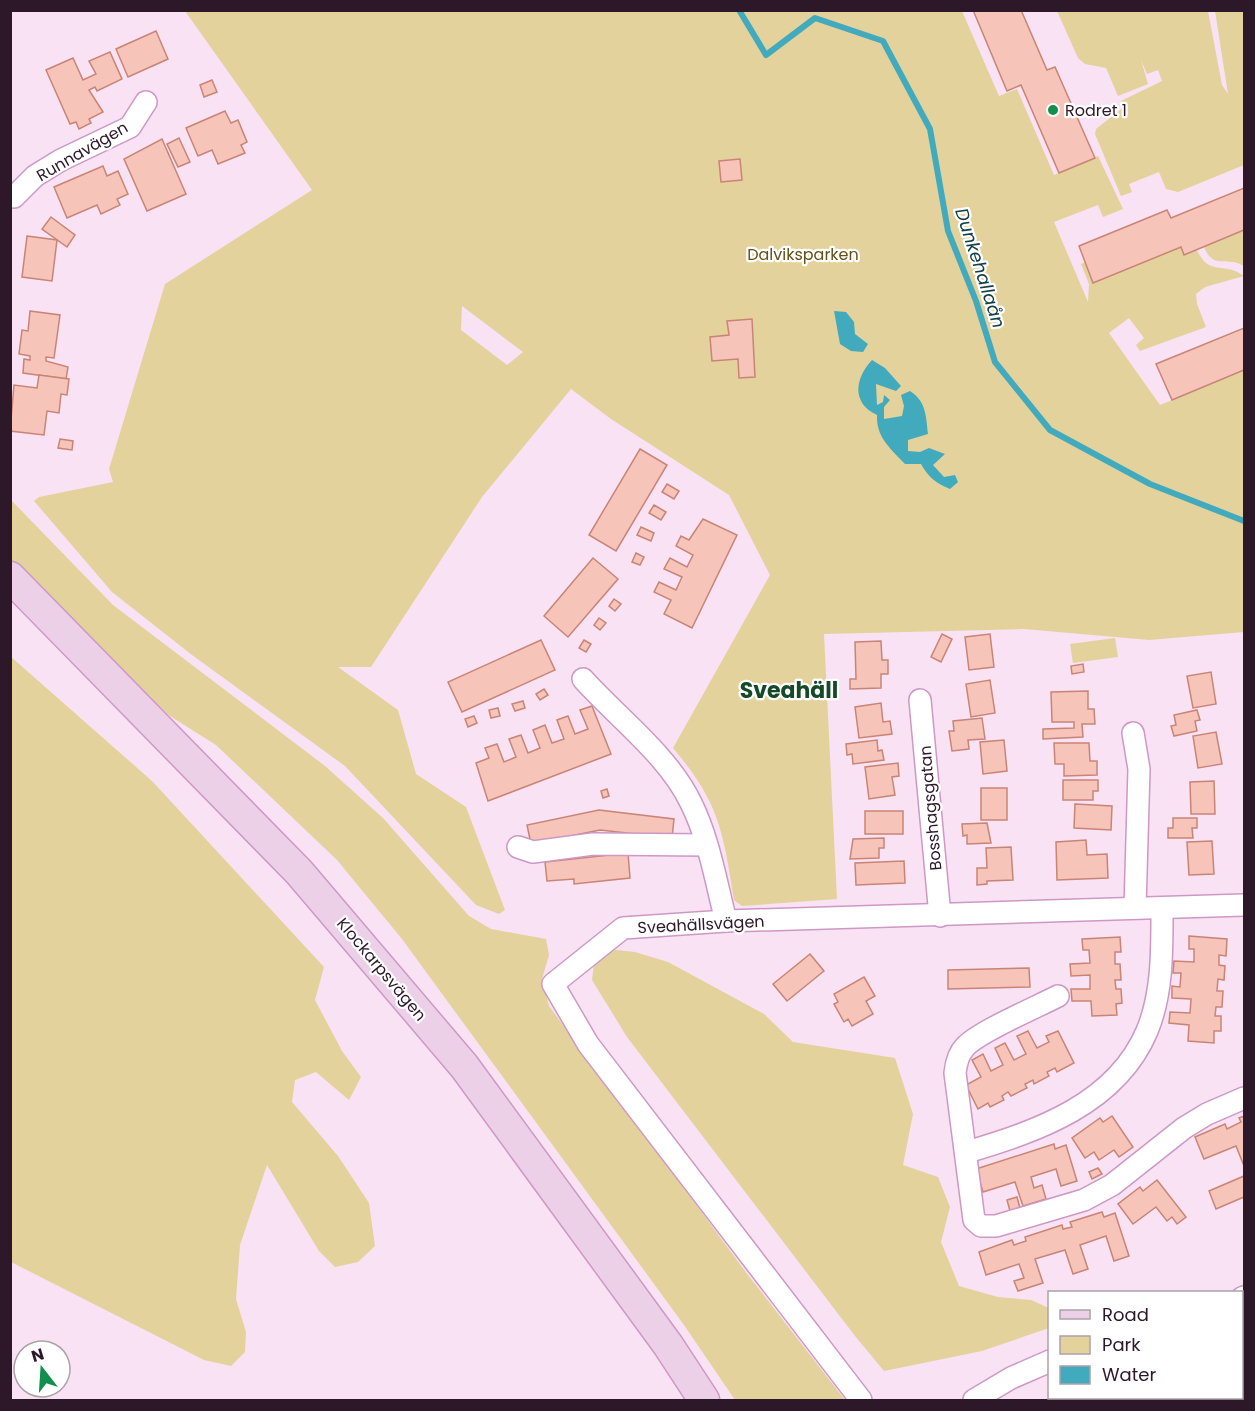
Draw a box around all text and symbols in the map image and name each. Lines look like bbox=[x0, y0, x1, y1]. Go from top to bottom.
place label: Rodret 1 bbox=[1065, 99, 1127, 122]
marker: Rodret 1 bbox=[1046, 103, 1060, 117]
street label: Runnavägen bbox=[32, 116, 132, 187]
water label: Dunkehallaån bbox=[949, 205, 1012, 331]
park label: Dalviksparken bbox=[747, 243, 859, 266]
district label: Sveahäll bbox=[740, 675, 838, 706]
street label: Bosshagsgatan bbox=[914, 744, 947, 871]
street label: Sveahällsvägen bbox=[637, 910, 765, 939]
street label: Klockarpsvägen bbox=[332, 913, 432, 1026]
legend bbox=[1048, 1291, 1243, 1399]
text: Road bbox=[1102, 1302, 1149, 1327]
text: Park bbox=[1102, 1332, 1141, 1357]
north arrow bbox=[12, 1339, 72, 1399]
text: N bbox=[29, 1342, 47, 1368]
text: Water bbox=[1102, 1362, 1156, 1387]

